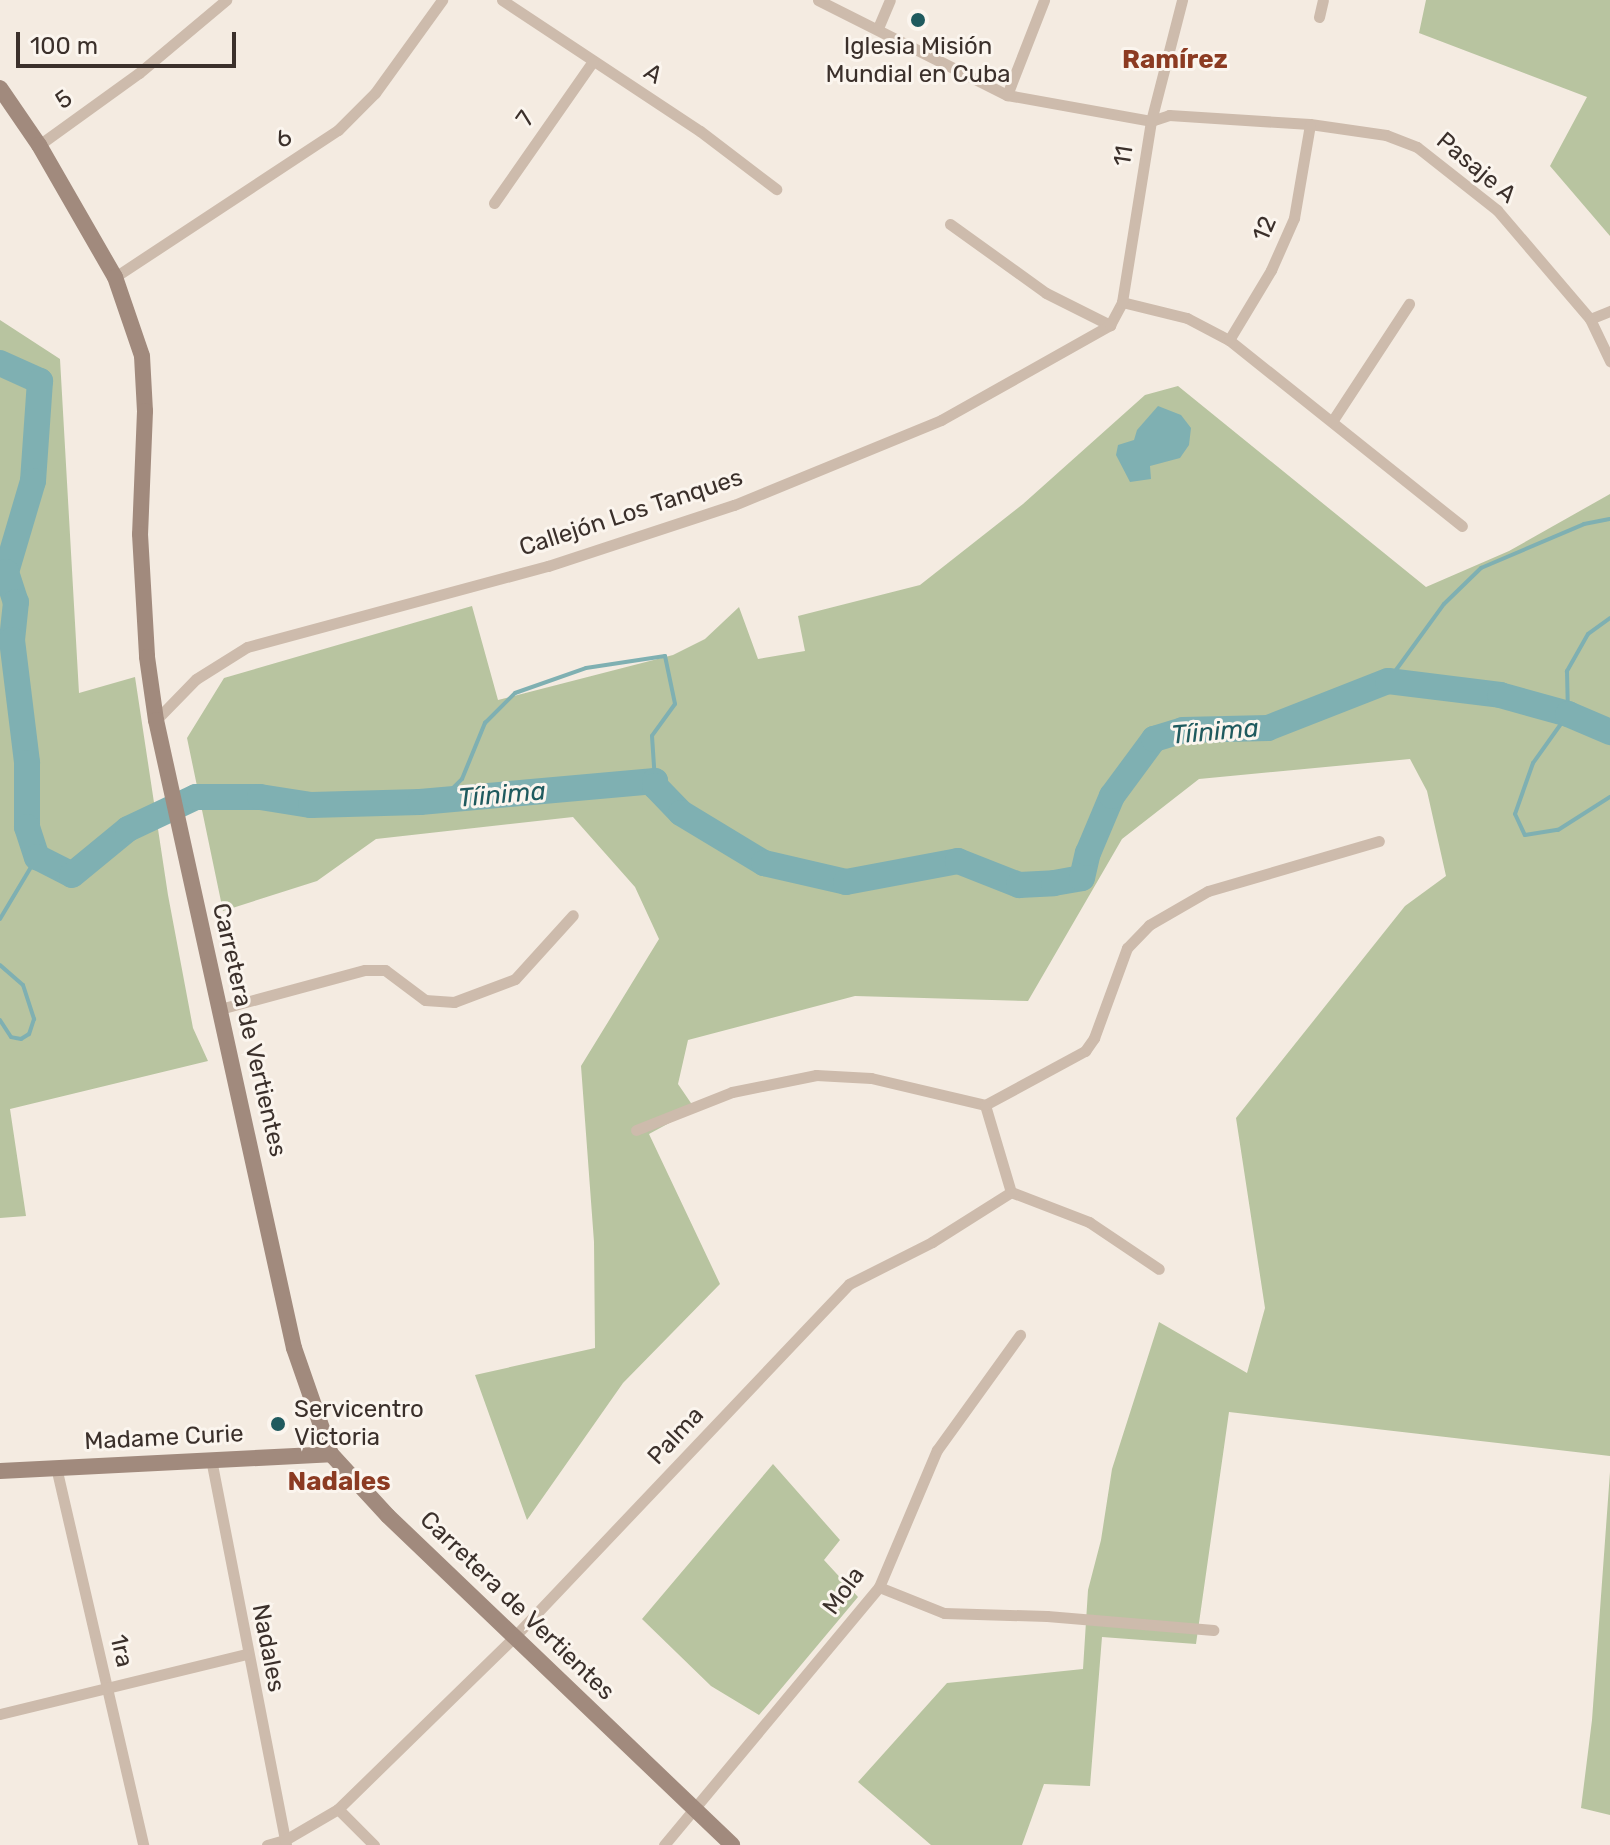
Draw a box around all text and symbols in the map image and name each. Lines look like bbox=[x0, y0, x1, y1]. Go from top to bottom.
marker: Iglesia Misión Mundial en Cuba bbox=[909, 11, 927, 29]
scale bar bbox=[20, 16, 240, 66]
text: 100 m bbox=[30, 32, 98, 60]
place label: Iglesia Misión Mundial en Cuba bbox=[826, 33, 1010, 89]
district label: Ramírez bbox=[1122, 44, 1228, 76]
street label: A bbox=[638, 58, 668, 90]
street label: 5 bbox=[50, 84, 78, 116]
street label: 7 bbox=[511, 106, 541, 132]
street label: 6 bbox=[270, 123, 298, 155]
street label: Pasaje A bbox=[1430, 126, 1522, 210]
street label: 11 bbox=[1108, 144, 1140, 168]
street label: 12 bbox=[1247, 212, 1283, 246]
street label: Callejón Los Tanques bbox=[515, 463, 747, 563]
water label: Tíinima bbox=[1170, 713, 1260, 751]
water label: Tíinima bbox=[457, 776, 547, 814]
street label: Carretera de Vertientes bbox=[206, 900, 292, 1160]
place label: Servicentro Victoria bbox=[294, 1396, 424, 1452]
street label: Palma bbox=[642, 1401, 710, 1471]
marker: Servicentro Victoria bbox=[269, 1415, 287, 1433]
street label: Madame Curie bbox=[84, 1419, 244, 1457]
district label: Nadales bbox=[287, 1466, 391, 1498]
street label: Carretera de Vertientes bbox=[413, 1505, 621, 1707]
street label: Mola bbox=[817, 1562, 871, 1620]
street label: Nadales bbox=[245, 1602, 291, 1694]
street label: 1ra bbox=[103, 1632, 139, 1670]

